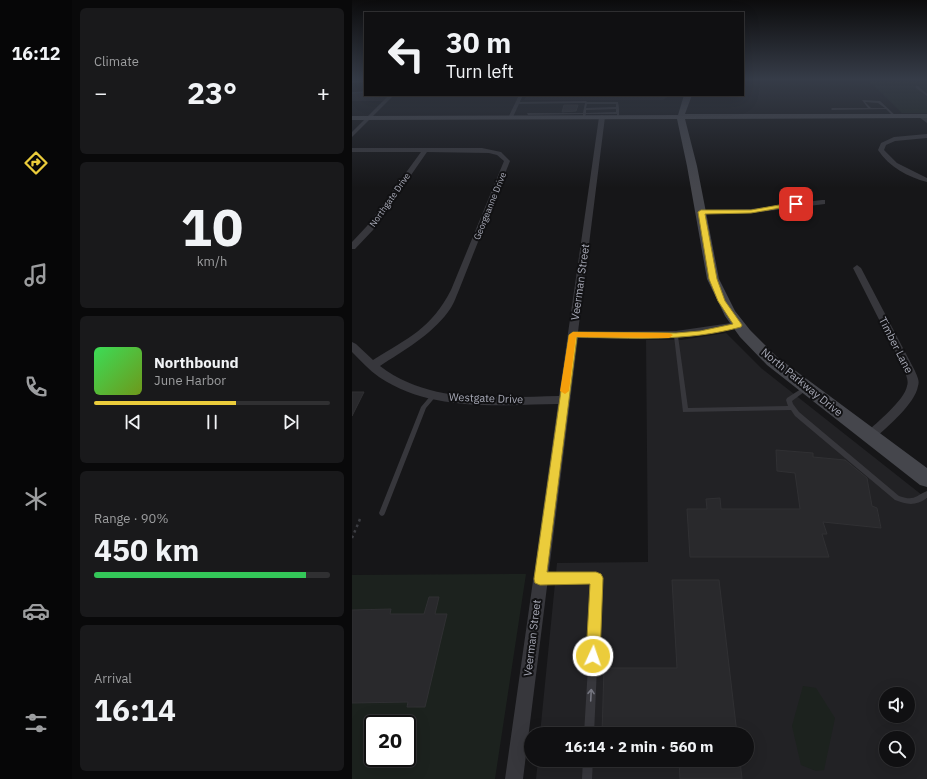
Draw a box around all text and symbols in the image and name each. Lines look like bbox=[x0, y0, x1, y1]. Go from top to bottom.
text: 30 m bbox=[446, 24, 511, 61]
icon: left bbox=[380, 28, 432, 80]
text: 16:12 bbox=[11, 42, 61, 65]
text: Climate bbox=[94, 53, 139, 70]
text: Turn left bbox=[446, 60, 514, 83]
text: 23° bbox=[187, 73, 237, 112]
text: − bbox=[94, 78, 107, 107]
text: + bbox=[317, 78, 330, 107]
icon: directions bbox=[22, 149, 50, 177]
street label: Northgate Drive bbox=[367, 170, 412, 229]
street label: Georgeanne Drive bbox=[471, 170, 508, 241]
pin bbox=[779, 187, 813, 221]
text: 10 bbox=[181, 193, 243, 260]
icon: arrive bbox=[785, 193, 807, 215]
street label: Veerman Street bbox=[568, 243, 592, 321]
text: km/h bbox=[197, 253, 227, 270]
icon: music bbox=[22, 261, 50, 289]
street label: Timber Lane bbox=[876, 314, 916, 376]
street label: North Parkway Drive bbox=[758, 345, 846, 419]
text: Northbound bbox=[154, 353, 239, 372]
text: June Harbor bbox=[154, 372, 226, 389]
icon: phone bbox=[22, 373, 50, 401]
street label: Westgate Drive bbox=[449, 390, 523, 406]
icon: previous bbox=[122, 411, 144, 433]
icon: pause bbox=[201, 411, 223, 433]
icon: next bbox=[280, 411, 302, 433]
icon: climate bbox=[22, 485, 50, 513]
text: Range · 90% bbox=[94, 510, 168, 527]
text: 450 km bbox=[94, 530, 199, 569]
icon: car bbox=[22, 597, 50, 625]
street label: Veerman Street bbox=[520, 599, 544, 677]
position arrow bbox=[572, 635, 614, 677]
text: Arrival bbox=[94, 670, 132, 687]
map controls bbox=[879, 687, 915, 767]
button: sound bbox=[879, 687, 915, 723]
one-way arrow bbox=[587, 689, 595, 702]
text: 16:14 bbox=[94, 690, 176, 729]
icon: filters bbox=[22, 709, 50, 737]
speed limit sign: 20 bbox=[364, 715, 416, 767]
button: search bbox=[879, 731, 915, 767]
text: 16:14 · 2 min · 560 m bbox=[565, 737, 713, 756]

